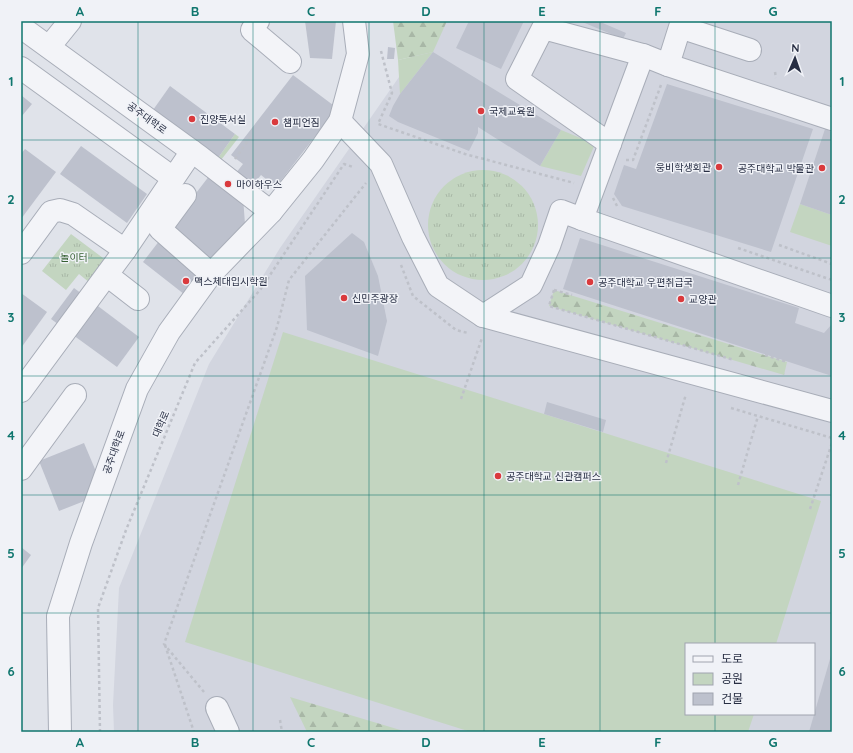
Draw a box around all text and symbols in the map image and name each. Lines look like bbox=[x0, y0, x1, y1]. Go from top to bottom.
text: A bbox=[76, 3, 85, 19]
text: B bbox=[191, 3, 199, 19]
text: C bbox=[307, 3, 315, 19]
text: D bbox=[421, 3, 431, 19]
text: E bbox=[538, 3, 546, 19]
text: F bbox=[654, 3, 662, 19]
text: G bbox=[768, 3, 778, 19]
north arrow bbox=[775, 38, 815, 78]
text: N bbox=[791, 41, 800, 55]
text: 1 bbox=[8, 73, 14, 89]
text: 1 bbox=[839, 73, 845, 89]
street label: 공주대학로 bbox=[125, 99, 169, 137]
place label: 국제교육원 bbox=[489, 105, 535, 118]
marker: 국제교육원 bbox=[476, 106, 486, 116]
place label: 진양독서실 bbox=[200, 113, 246, 126]
marker: 진양독서실 bbox=[187, 114, 197, 124]
place label: 챔피언짐 bbox=[283, 116, 320, 129]
marker: 챔피언짐 bbox=[270, 117, 280, 127]
place label: 웅비학생회관 bbox=[656, 161, 712, 174]
marker: 웅비학생회관 bbox=[714, 162, 724, 172]
place label: 공주대학교 박물관 bbox=[738, 162, 815, 175]
marker: 공주대학교 박물관 bbox=[817, 163, 827, 173]
place label: 마이하우스 bbox=[236, 178, 282, 191]
marker: 마이하우스 bbox=[223, 179, 233, 189]
text: 2 bbox=[7, 191, 15, 207]
text: 2 bbox=[838, 191, 846, 207]
park label: 놀이터 bbox=[60, 251, 88, 264]
place label: 맥스체대입시학원 bbox=[194, 275, 268, 288]
marker: 맥스체대입시학원 bbox=[181, 276, 191, 286]
place label: 공주대학교 우편취급국 bbox=[598, 276, 693, 289]
marker: 공주대학교 우편취급국 bbox=[585, 277, 595, 287]
place label: 신민주광장 bbox=[352, 292, 398, 305]
marker: 신민주광장 bbox=[339, 293, 349, 303]
place label: 교양관 bbox=[689, 293, 717, 306]
marker: 교양관 bbox=[676, 294, 686, 304]
text: 3 bbox=[8, 309, 15, 325]
text: 3 bbox=[839, 309, 846, 325]
street label: 대학로 bbox=[150, 409, 172, 439]
text: 4 bbox=[7, 427, 15, 443]
text: 4 bbox=[838, 427, 846, 443]
street label: 공주대학로 bbox=[100, 428, 128, 476]
place label: 공주대학교 신관캠퍼스 bbox=[506, 470, 601, 483]
marker: 공주대학교 신관캠퍼스 bbox=[493, 471, 503, 481]
text: 5 bbox=[7, 545, 15, 561]
text: 5 bbox=[838, 545, 846, 561]
legend bbox=[685, 643, 815, 715]
text: 도로 bbox=[721, 651, 743, 666]
text: 6 bbox=[7, 663, 15, 679]
text: 6 bbox=[838, 663, 846, 679]
text: 공원 bbox=[721, 671, 743, 686]
text: 건물 bbox=[721, 691, 743, 706]
text: A bbox=[76, 734, 85, 750]
text: B bbox=[191, 734, 199, 750]
text: C bbox=[307, 734, 315, 750]
text: D bbox=[421, 734, 431, 750]
text: E bbox=[538, 734, 546, 750]
text: F bbox=[654, 734, 662, 750]
text: G bbox=[768, 734, 778, 750]

